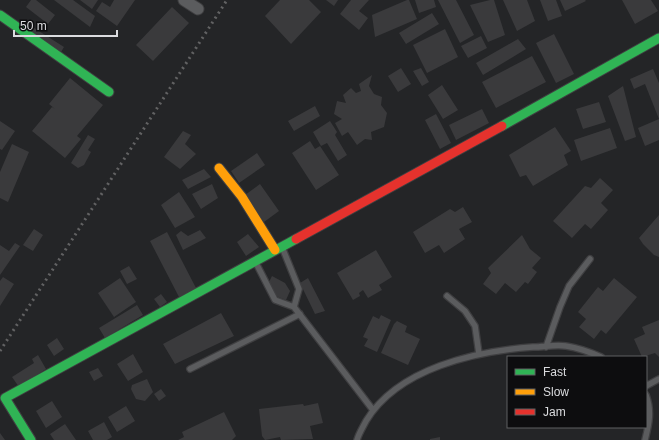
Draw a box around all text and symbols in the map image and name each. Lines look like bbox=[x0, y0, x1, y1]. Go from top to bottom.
scale bar bbox=[14, 12, 117, 38]
text: 50 m bbox=[20, 19, 47, 33]
legend bbox=[507, 356, 647, 428]
text: Fast bbox=[543, 365, 567, 379]
text: Slow bbox=[543, 385, 569, 399]
text: Jam bbox=[543, 405, 566, 419]

